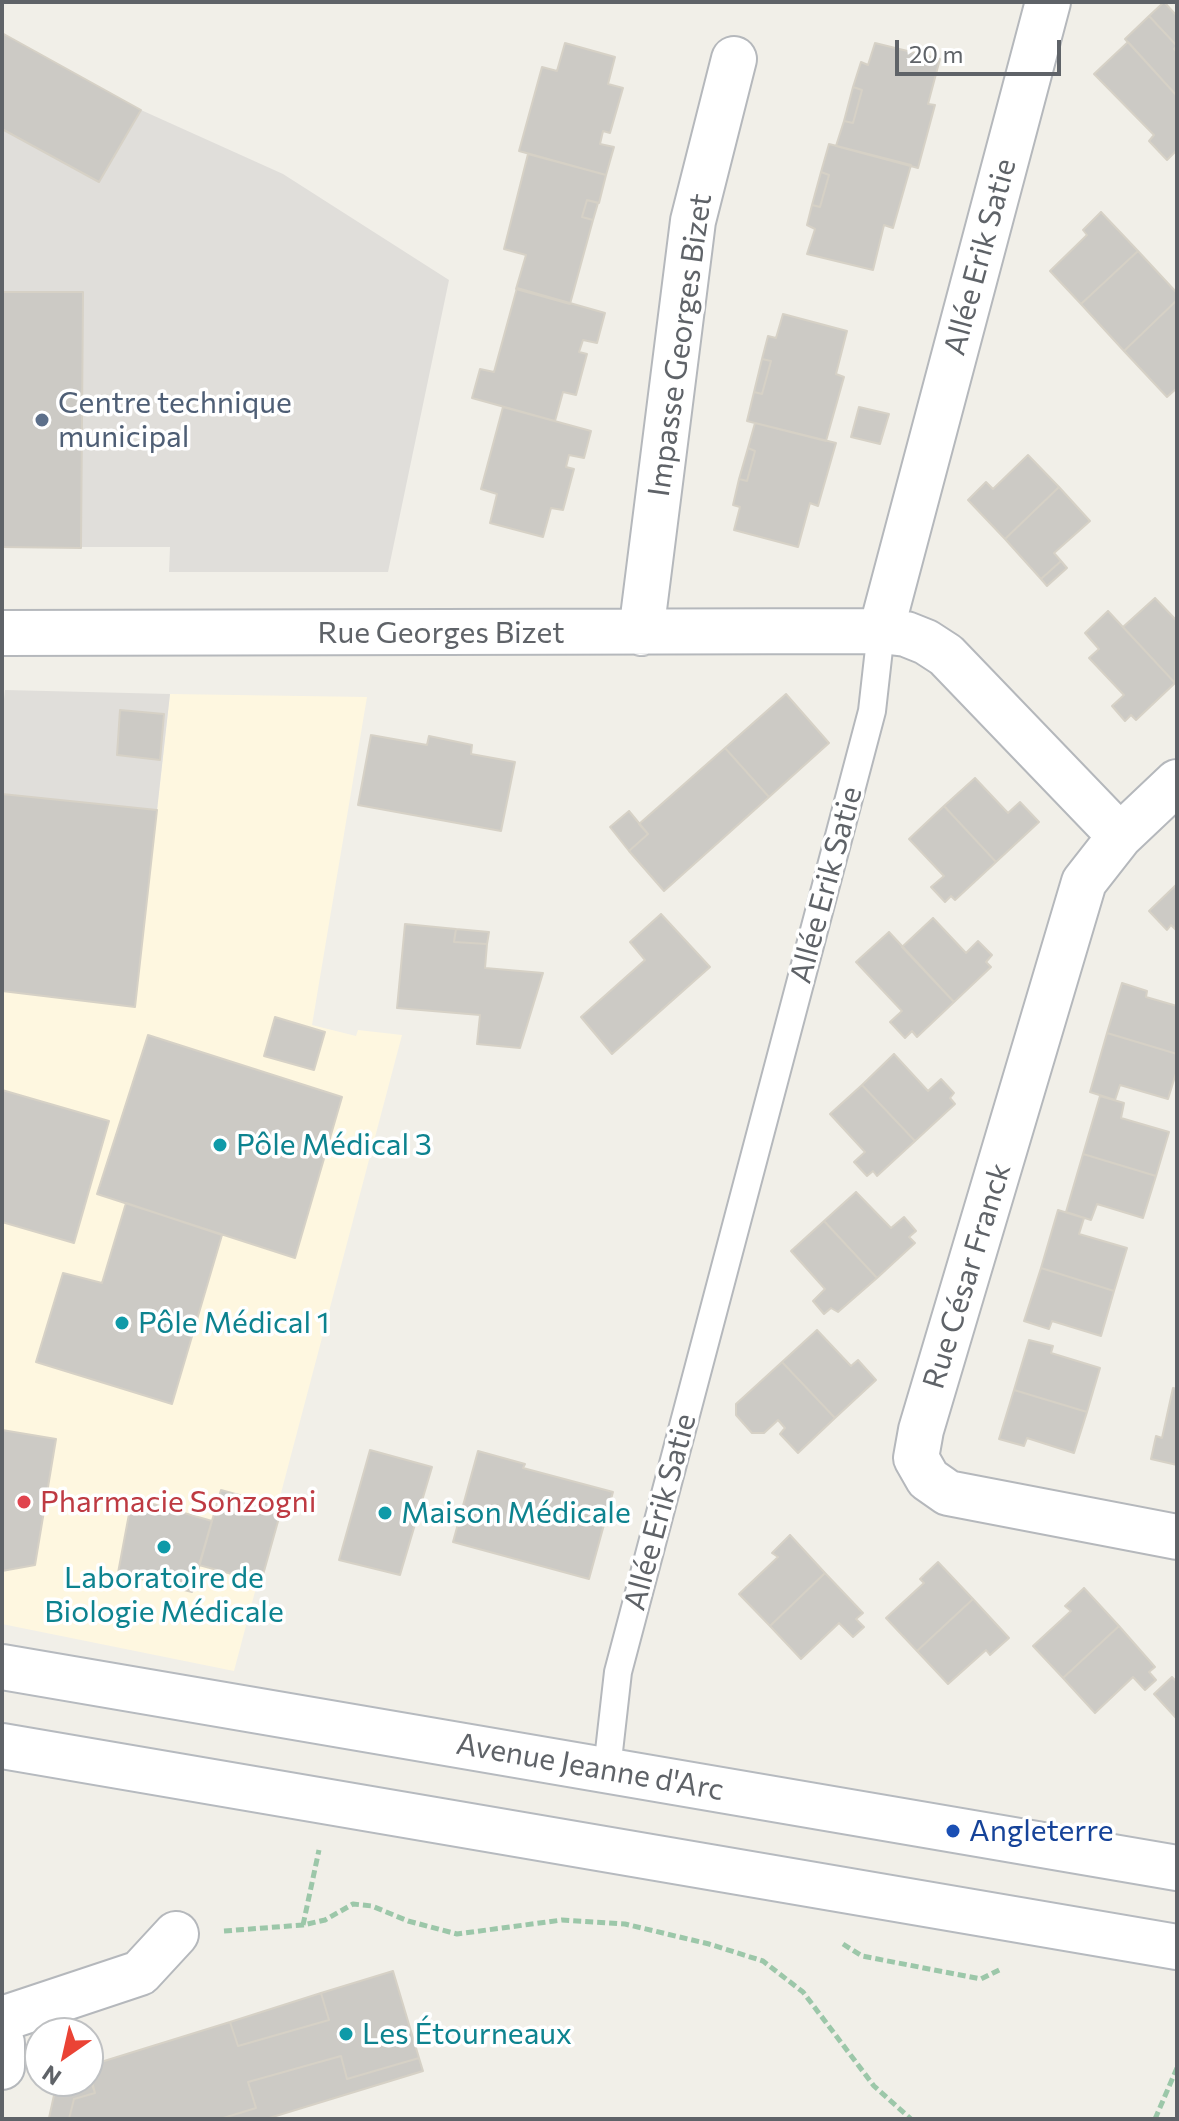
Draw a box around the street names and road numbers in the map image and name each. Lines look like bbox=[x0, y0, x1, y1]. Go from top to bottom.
street label: Allée Erik Satie bbox=[936, 155, 1024, 359]
street label: Impasse Georges Bizet bbox=[641, 191, 719, 499]
street label: Rue Georges Bizet bbox=[317, 615, 565, 651]
street label: Allée Erik Satie bbox=[782, 783, 870, 987]
street label: Rue César Franck bbox=[916, 1159, 1018, 1393]
street label: Allée Erik Satie bbox=[616, 1410, 704, 1614]
street label: Avenue Jeanne d'Arc bbox=[454, 1726, 726, 1808]

